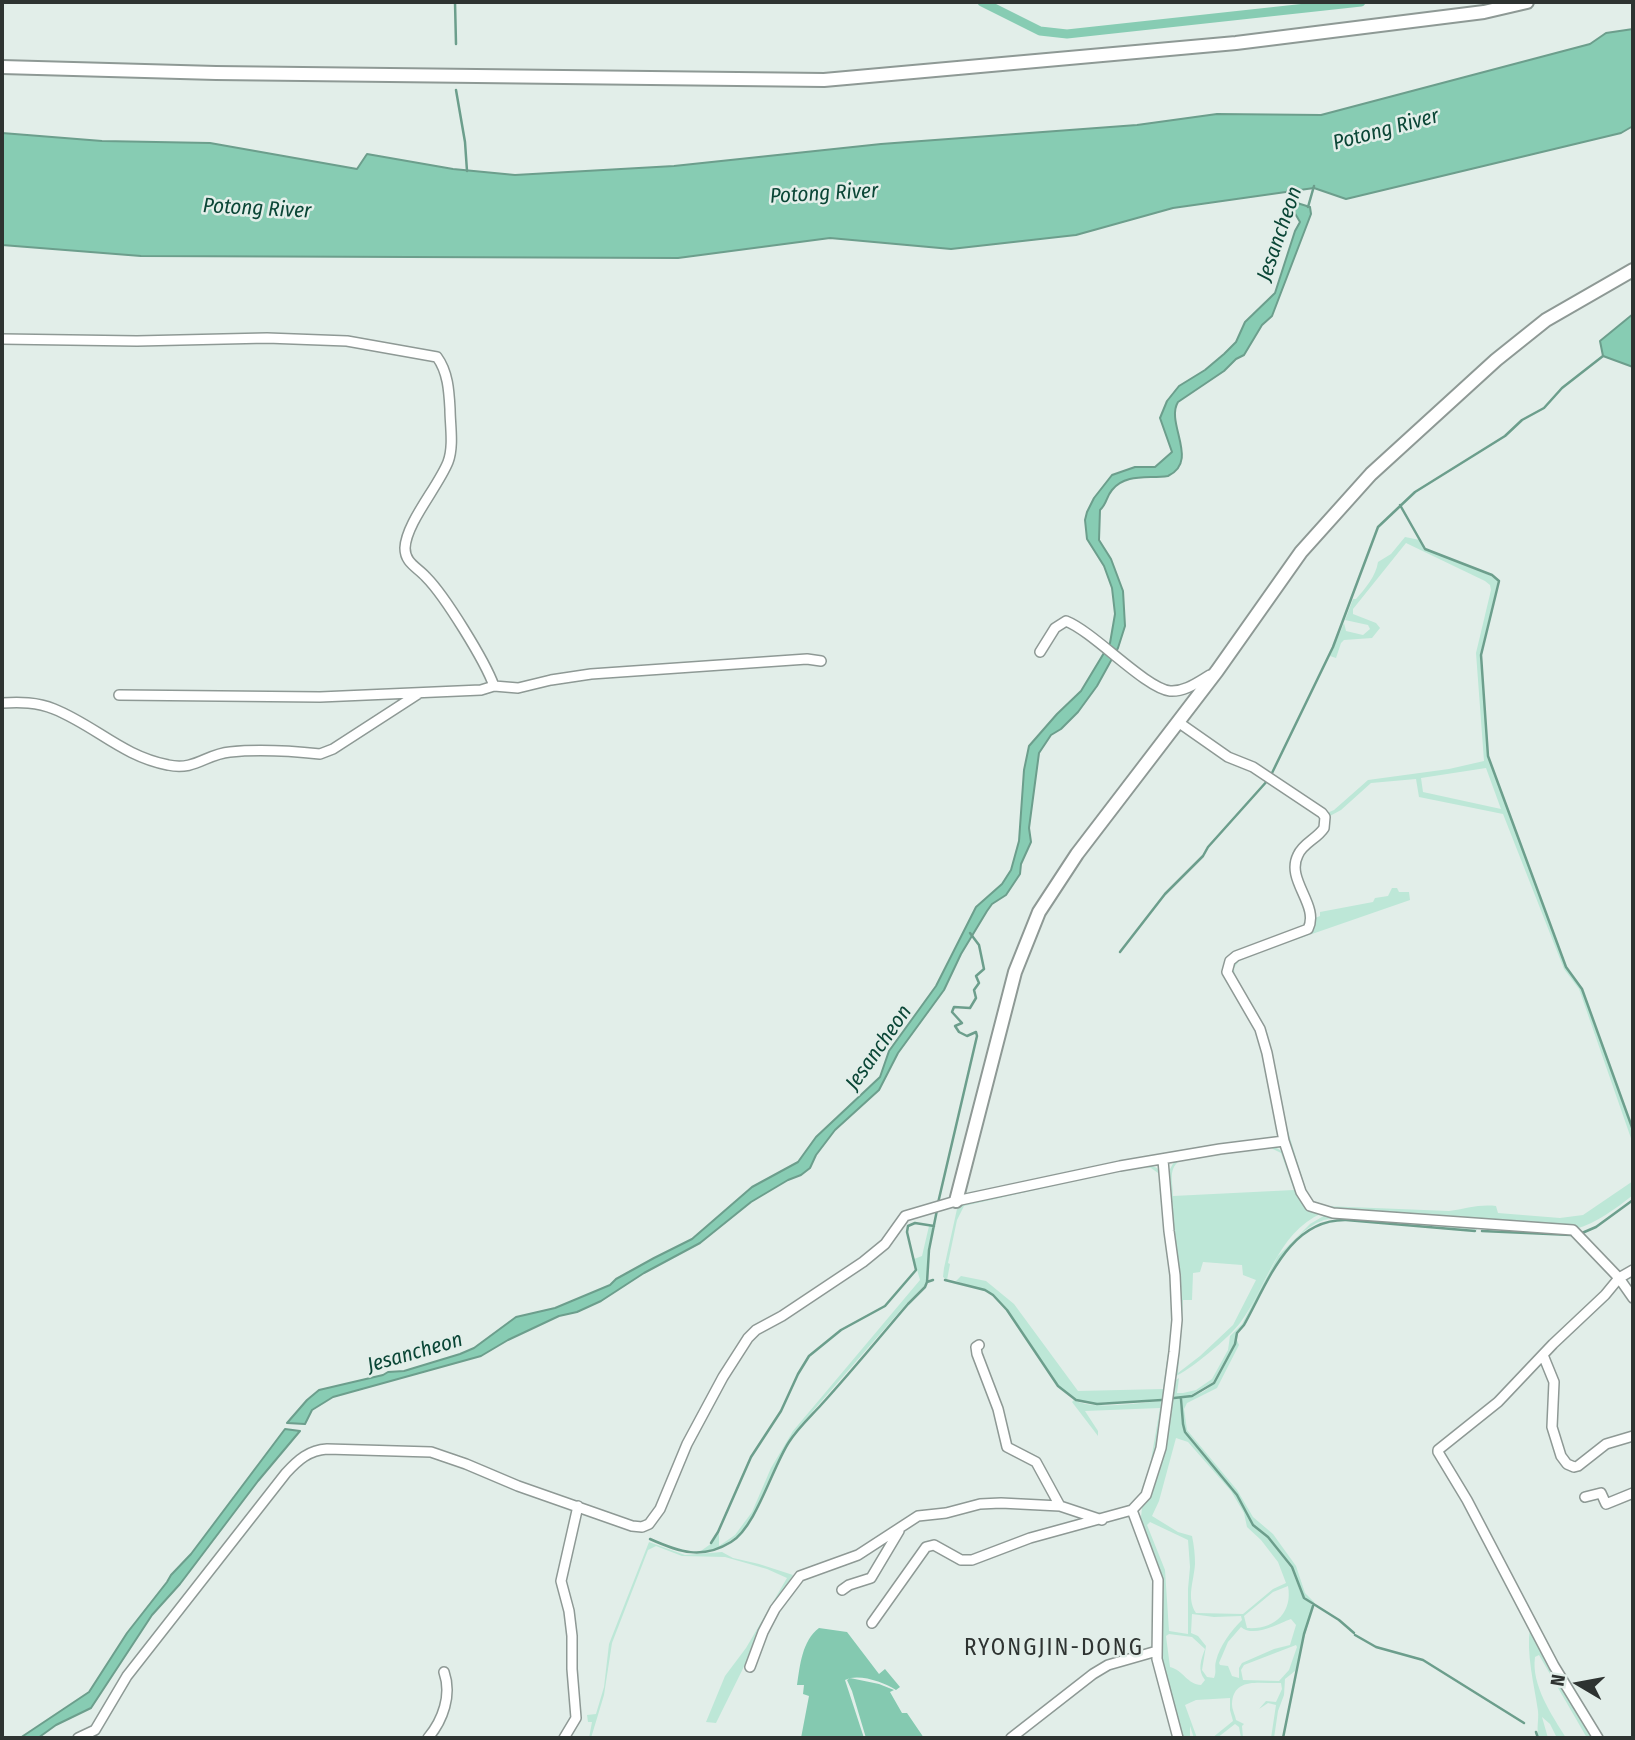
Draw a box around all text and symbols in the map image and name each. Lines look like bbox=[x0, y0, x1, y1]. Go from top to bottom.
water label: Potong River bbox=[1330, 104, 1442, 156]
water label: Potong River bbox=[769, 179, 879, 209]
water label: Jesancheon bbox=[1252, 183, 1308, 285]
water label: Potong River bbox=[202, 194, 312, 224]
water label: Jesancheon bbox=[841, 1001, 917, 1095]
water label: Jesancheon bbox=[364, 1327, 466, 1379]
district label: RYONGJIN-DONG bbox=[966, 1635, 1142, 1663]
north arrow bbox=[1544, 1649, 1614, 1719]
text: N bbox=[1546, 1673, 1570, 1688]

